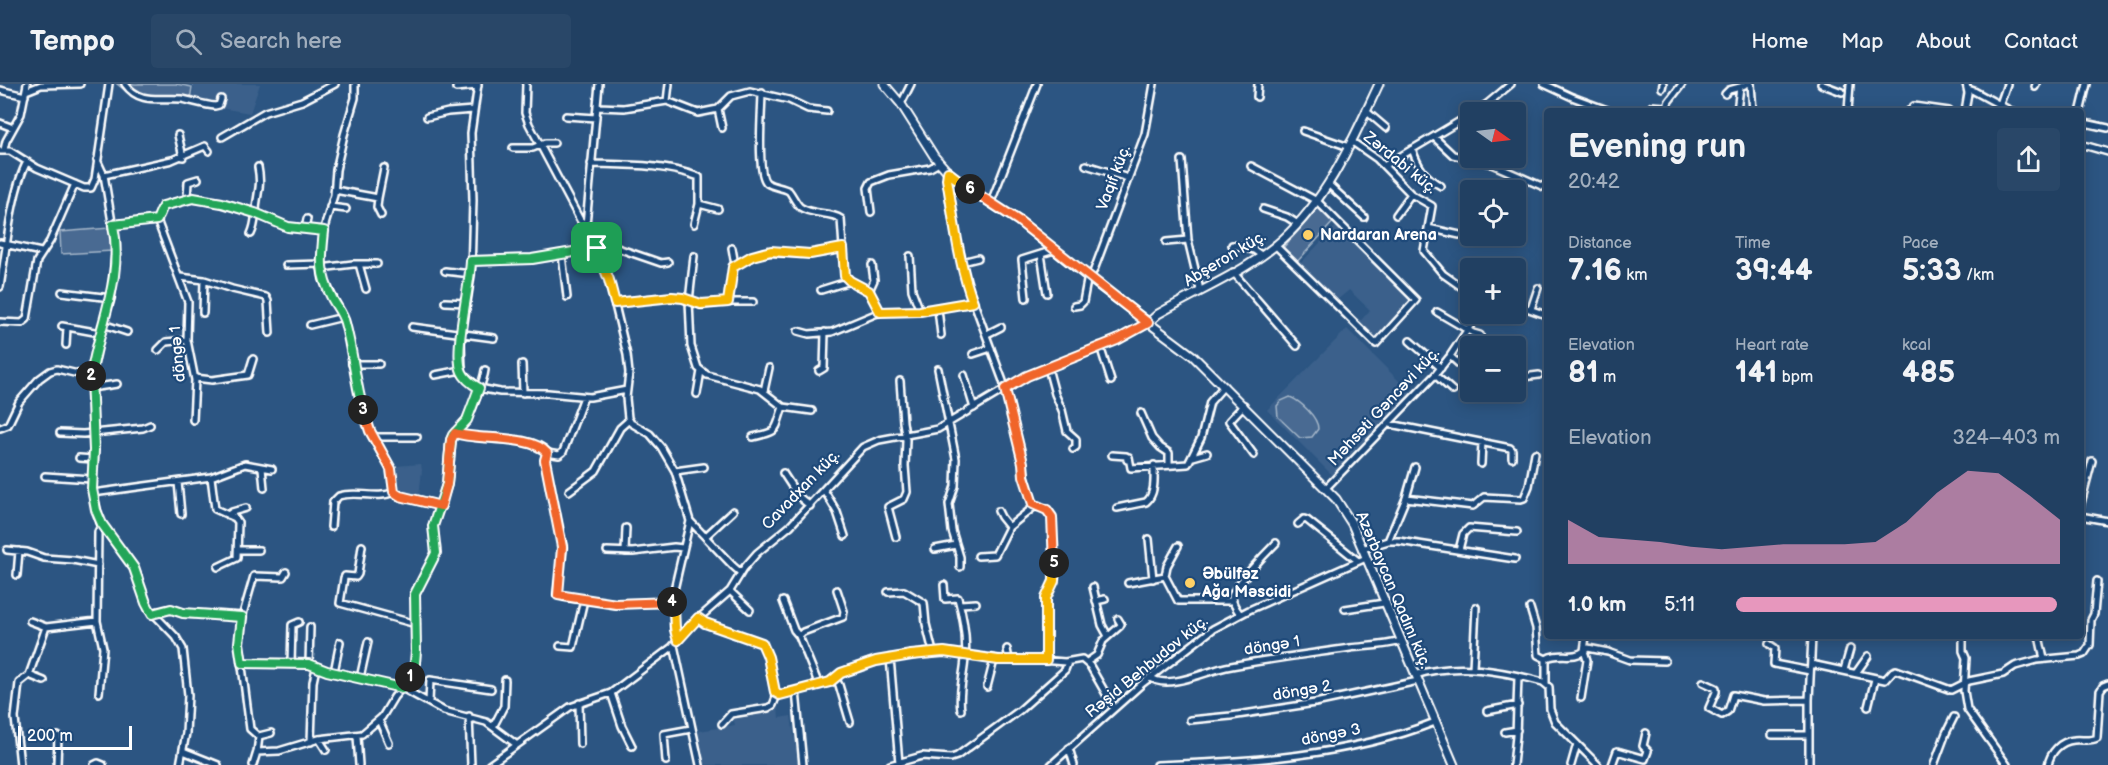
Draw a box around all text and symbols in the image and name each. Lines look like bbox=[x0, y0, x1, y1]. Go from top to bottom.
search box bbox=[151, 14, 571, 68]
text: Tempo bbox=[30, 25, 115, 58]
icon: search bbox=[172, 25, 205, 58]
text: Search here bbox=[220, 28, 342, 55]
text: Home bbox=[1751, 29, 1808, 54]
text: Map bbox=[1841, 29, 1883, 54]
text: About bbox=[1916, 29, 1971, 54]
text: Contact bbox=[2004, 29, 2078, 54]
north arrow bbox=[1460, 102, 1526, 168]
map controls bbox=[1460, 102, 1526, 402]
street label: Zərdabi küç. bbox=[1359, 127, 1440, 198]
text: Evening run bbox=[1568, 127, 1746, 167]
button: share bbox=[1997, 128, 2060, 191]
street label: Vaqif küç. bbox=[1093, 143, 1135, 213]
text: 20:42 bbox=[1568, 170, 1620, 194]
pin: 6 bbox=[955, 174, 985, 204]
text: 6 bbox=[965, 179, 975, 198]
button: locate bbox=[1460, 180, 1526, 246]
pin bbox=[571, 222, 622, 273]
place label: Nardaran Arena bbox=[1320, 226, 1437, 245]
street label: Abşeron küç. bbox=[1180, 227, 1270, 291]
marker: Nardaran Arena bbox=[1301, 228, 1315, 242]
icon: arrive bbox=[580, 231, 613, 264]
text: Distance bbox=[1568, 234, 1632, 253]
text: Time bbox=[1735, 234, 1770, 253]
text: Pace bbox=[1902, 234, 1938, 253]
text: 7.16 bbox=[1568, 253, 1622, 289]
text: 39:44 bbox=[1735, 253, 1813, 289]
text: 5:33 bbox=[1902, 253, 1962, 289]
button: + bbox=[1460, 258, 1526, 324]
text: km bbox=[1622, 266, 1647, 285]
text: /km bbox=[1962, 266, 1994, 285]
street label: döngə 1 bbox=[166, 325, 190, 383]
button: − bbox=[1460, 336, 1526, 402]
text: Elevation bbox=[1568, 336, 1635, 355]
text: Heart rate bbox=[1735, 336, 1809, 355]
text: kcal bbox=[1902, 336, 1931, 355]
street label: Məhsəti Gəncəvi küç. bbox=[1324, 344, 1444, 470]
text: 81 bbox=[1568, 355, 1599, 391]
text: 141 bbox=[1735, 355, 1777, 391]
text: 485 bbox=[1902, 355, 1955, 391]
pin: 2 bbox=[76, 361, 106, 391]
text: 2 bbox=[86, 366, 96, 385]
text: m bbox=[1599, 368, 1616, 387]
text: bpm bbox=[1777, 368, 1813, 387]
pin: 3 bbox=[348, 395, 378, 425]
text: 3 bbox=[358, 400, 368, 419]
text: Elevation bbox=[1568, 426, 1651, 450]
text: 324–403 m bbox=[1953, 426, 2060, 450]
street label: Cavadxan küç. bbox=[758, 446, 844, 534]
street label: Azərbaycan Qadını küç. bbox=[1351, 509, 1435, 671]
pin: 5 bbox=[1039, 548, 1069, 578]
text: 5 bbox=[1049, 553, 1059, 572]
place label: Əbülfəz Ağa Məscidi bbox=[1201, 565, 1291, 602]
marker: Əbülfəz Ağa Məscidi bbox=[1183, 576, 1197, 590]
pin: 4 bbox=[657, 587, 687, 617]
text: 4 bbox=[667, 592, 677, 611]
text: 1.0 km bbox=[1568, 593, 1626, 617]
text: 5:11 bbox=[1664, 593, 1695, 617]
street label: Rəşid Behbudov küç. bbox=[1082, 612, 1212, 722]
street label: döngə 1 bbox=[1243, 632, 1301, 660]
pin: 1 bbox=[395, 662, 425, 692]
text: 1 bbox=[407, 667, 413, 686]
street label: döngə 2 bbox=[1271, 676, 1334, 706]
street label: döngə 3 bbox=[1300, 720, 1362, 750]
scale bar bbox=[18, 723, 132, 750]
text: 200 m bbox=[27, 727, 73, 746]

